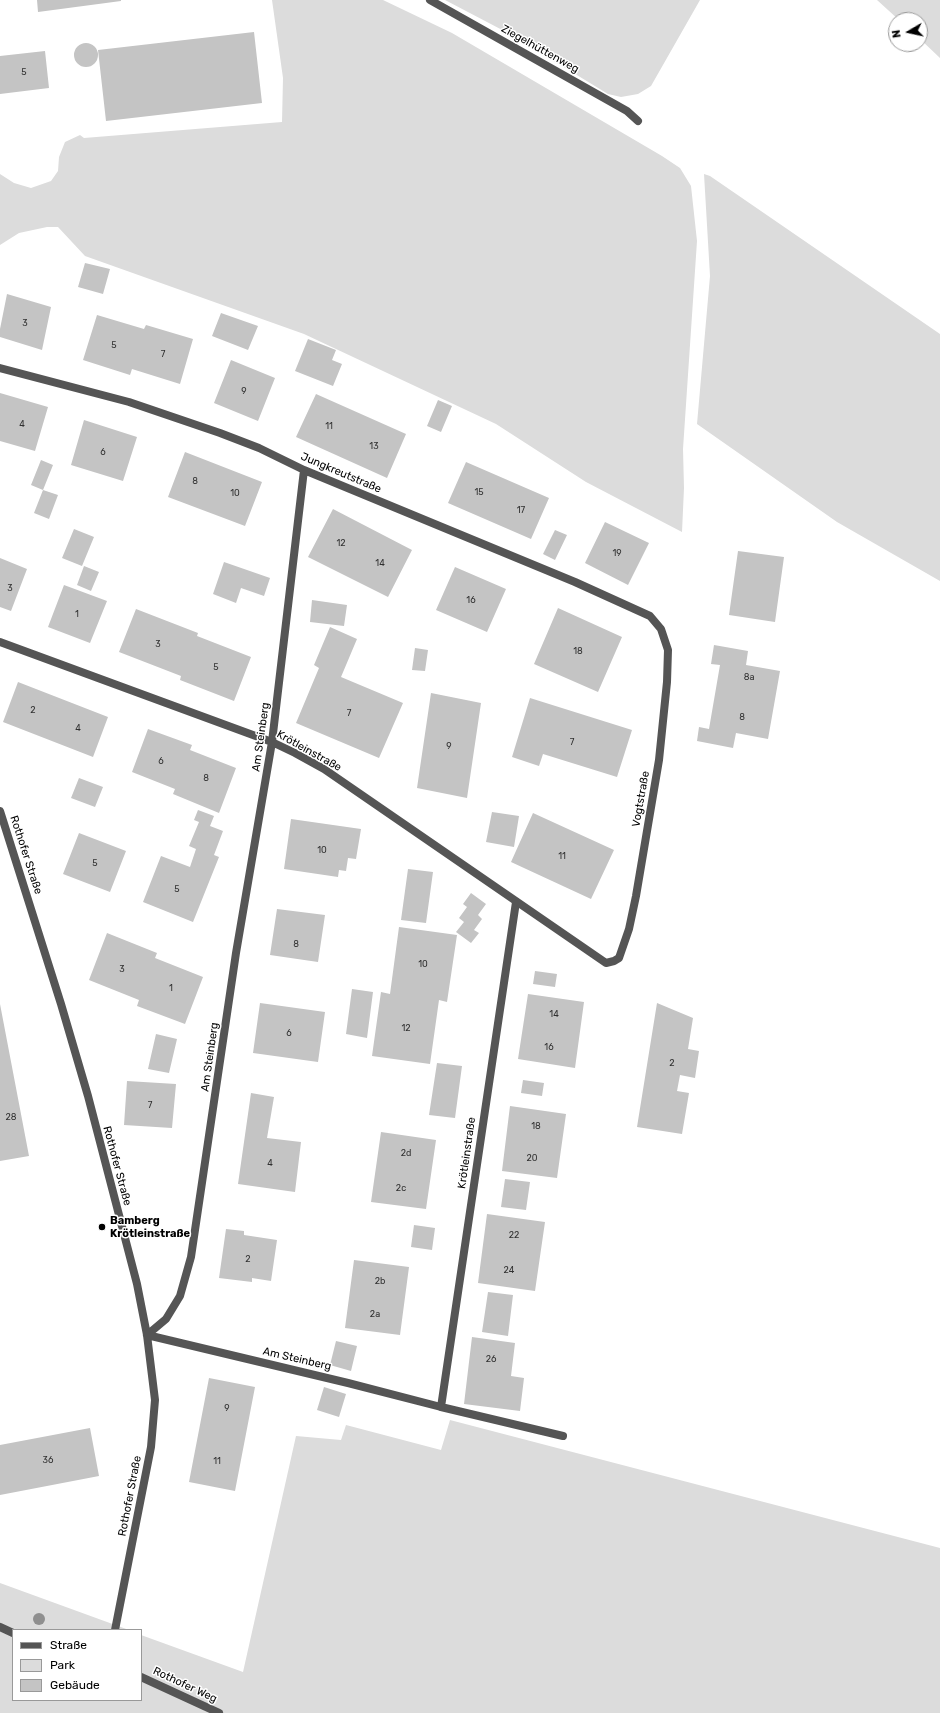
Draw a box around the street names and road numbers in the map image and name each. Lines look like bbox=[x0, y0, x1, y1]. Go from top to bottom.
street label: Ziegelhüttenweg bbox=[499, 22, 581, 76]
street label: Jungkreutstraße bbox=[299, 450, 383, 496]
street label: Am Steinberg bbox=[250, 702, 272, 772]
street label: Krötleinstraße bbox=[274, 728, 344, 774]
street label: Vogtstraße bbox=[630, 770, 652, 828]
street label: Rothofer Straße bbox=[7, 814, 45, 896]
street label: Am Steinberg bbox=[199, 1022, 221, 1092]
street label: Krötleinstraße bbox=[455, 1116, 479, 1190]
street label: Rothofer Straße bbox=[100, 1125, 134, 1207]
street label: Am Steinberg bbox=[262, 1345, 332, 1373]
street label: Rothofer Straße bbox=[116, 1455, 144, 1537]
street label: Rothofer Weg bbox=[151, 1664, 219, 1706]

